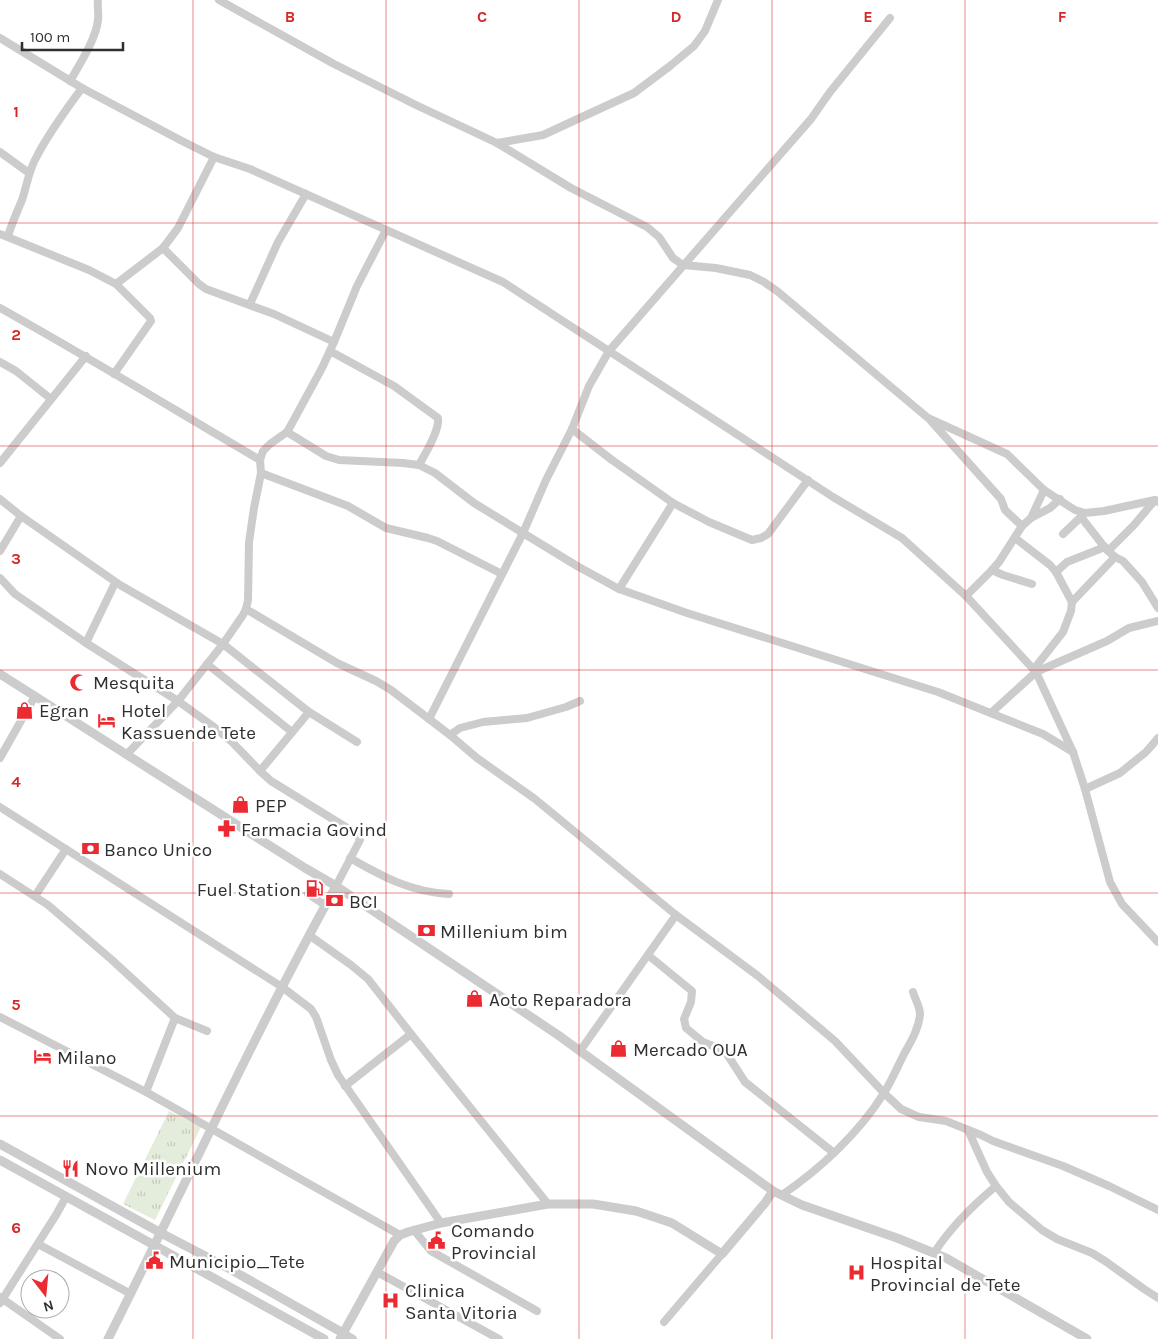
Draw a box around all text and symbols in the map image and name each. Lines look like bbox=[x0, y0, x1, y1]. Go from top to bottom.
text: B bbox=[285, 7, 295, 26]
text: C bbox=[477, 7, 487, 26]
text: D bbox=[671, 7, 682, 26]
text: E bbox=[863, 7, 873, 26]
text: F bbox=[1058, 7, 1067, 26]
scale bar bbox=[22, 20, 124, 52]
text: 100 m bbox=[30, 28, 70, 46]
text: 1 bbox=[13, 102, 19, 121]
text: 2 bbox=[11, 325, 21, 344]
text: 3 bbox=[11, 549, 21, 568]
mosque icon: Mesquita bbox=[69, 672, 89, 692]
place label: Mesquita bbox=[93, 672, 175, 694]
shop icon: Egran bbox=[15, 700, 35, 720]
place label: Egran bbox=[39, 700, 89, 722]
place label: Hotel Kassuende Tete bbox=[121, 700, 256, 744]
hotel icon: Hotel Kassuende Tete bbox=[97, 711, 117, 731]
text: 4 bbox=[11, 772, 21, 791]
shop icon: PEP bbox=[231, 795, 251, 815]
place label: PEP bbox=[255, 795, 287, 817]
pharmacy icon: Farmacia Govind bbox=[217, 819, 237, 839]
place label: Farmacia Govind bbox=[241, 819, 387, 841]
bank icon: Banco Unico bbox=[80, 839, 100, 859]
place label: Banco Unico bbox=[104, 839, 212, 861]
place label: Fuel Station bbox=[197, 879, 301, 901]
fuel station icon: Fuel Station bbox=[305, 879, 325, 899]
bank icon: BCI bbox=[325, 891, 345, 911]
place label: BCI bbox=[349, 891, 378, 913]
bank icon: Millenium bim bbox=[416, 921, 436, 941]
place label: Millenium bim bbox=[440, 921, 568, 943]
shop icon: Aoto Reparadora bbox=[465, 989, 485, 1009]
place label: Aoto Reparadora bbox=[489, 989, 632, 1011]
text: 5 bbox=[11, 995, 21, 1014]
shop icon: Mercado OUA bbox=[609, 1039, 629, 1059]
place label: Mercado OUA bbox=[633, 1039, 748, 1061]
hotel icon: Milano bbox=[33, 1047, 53, 1067]
place label: Milano bbox=[57, 1047, 116, 1069]
restaurant icon: Novo Millenium bbox=[61, 1158, 81, 1178]
place label: Novo Millenium bbox=[85, 1158, 221, 1180]
text: 6 bbox=[11, 1218, 21, 1237]
place label: Comando Provincial bbox=[451, 1220, 537, 1264]
public building icon: Comando Provincial bbox=[427, 1231, 447, 1251]
public building icon: Municipio_Tete bbox=[145, 1251, 165, 1271]
place label: Municipio_Tete bbox=[169, 1251, 305, 1273]
place label: Hospital Provincial de Tete bbox=[870, 1252, 1020, 1296]
hospital icon: Hospital Provincial de Tete bbox=[846, 1263, 866, 1283]
north arrow bbox=[20, 1269, 70, 1319]
place label: Clinica Santa Vitoria bbox=[405, 1280, 517, 1324]
hospital icon: Clinica Santa Vitoria bbox=[381, 1291, 401, 1311]
text: N bbox=[41, 1296, 56, 1316]

